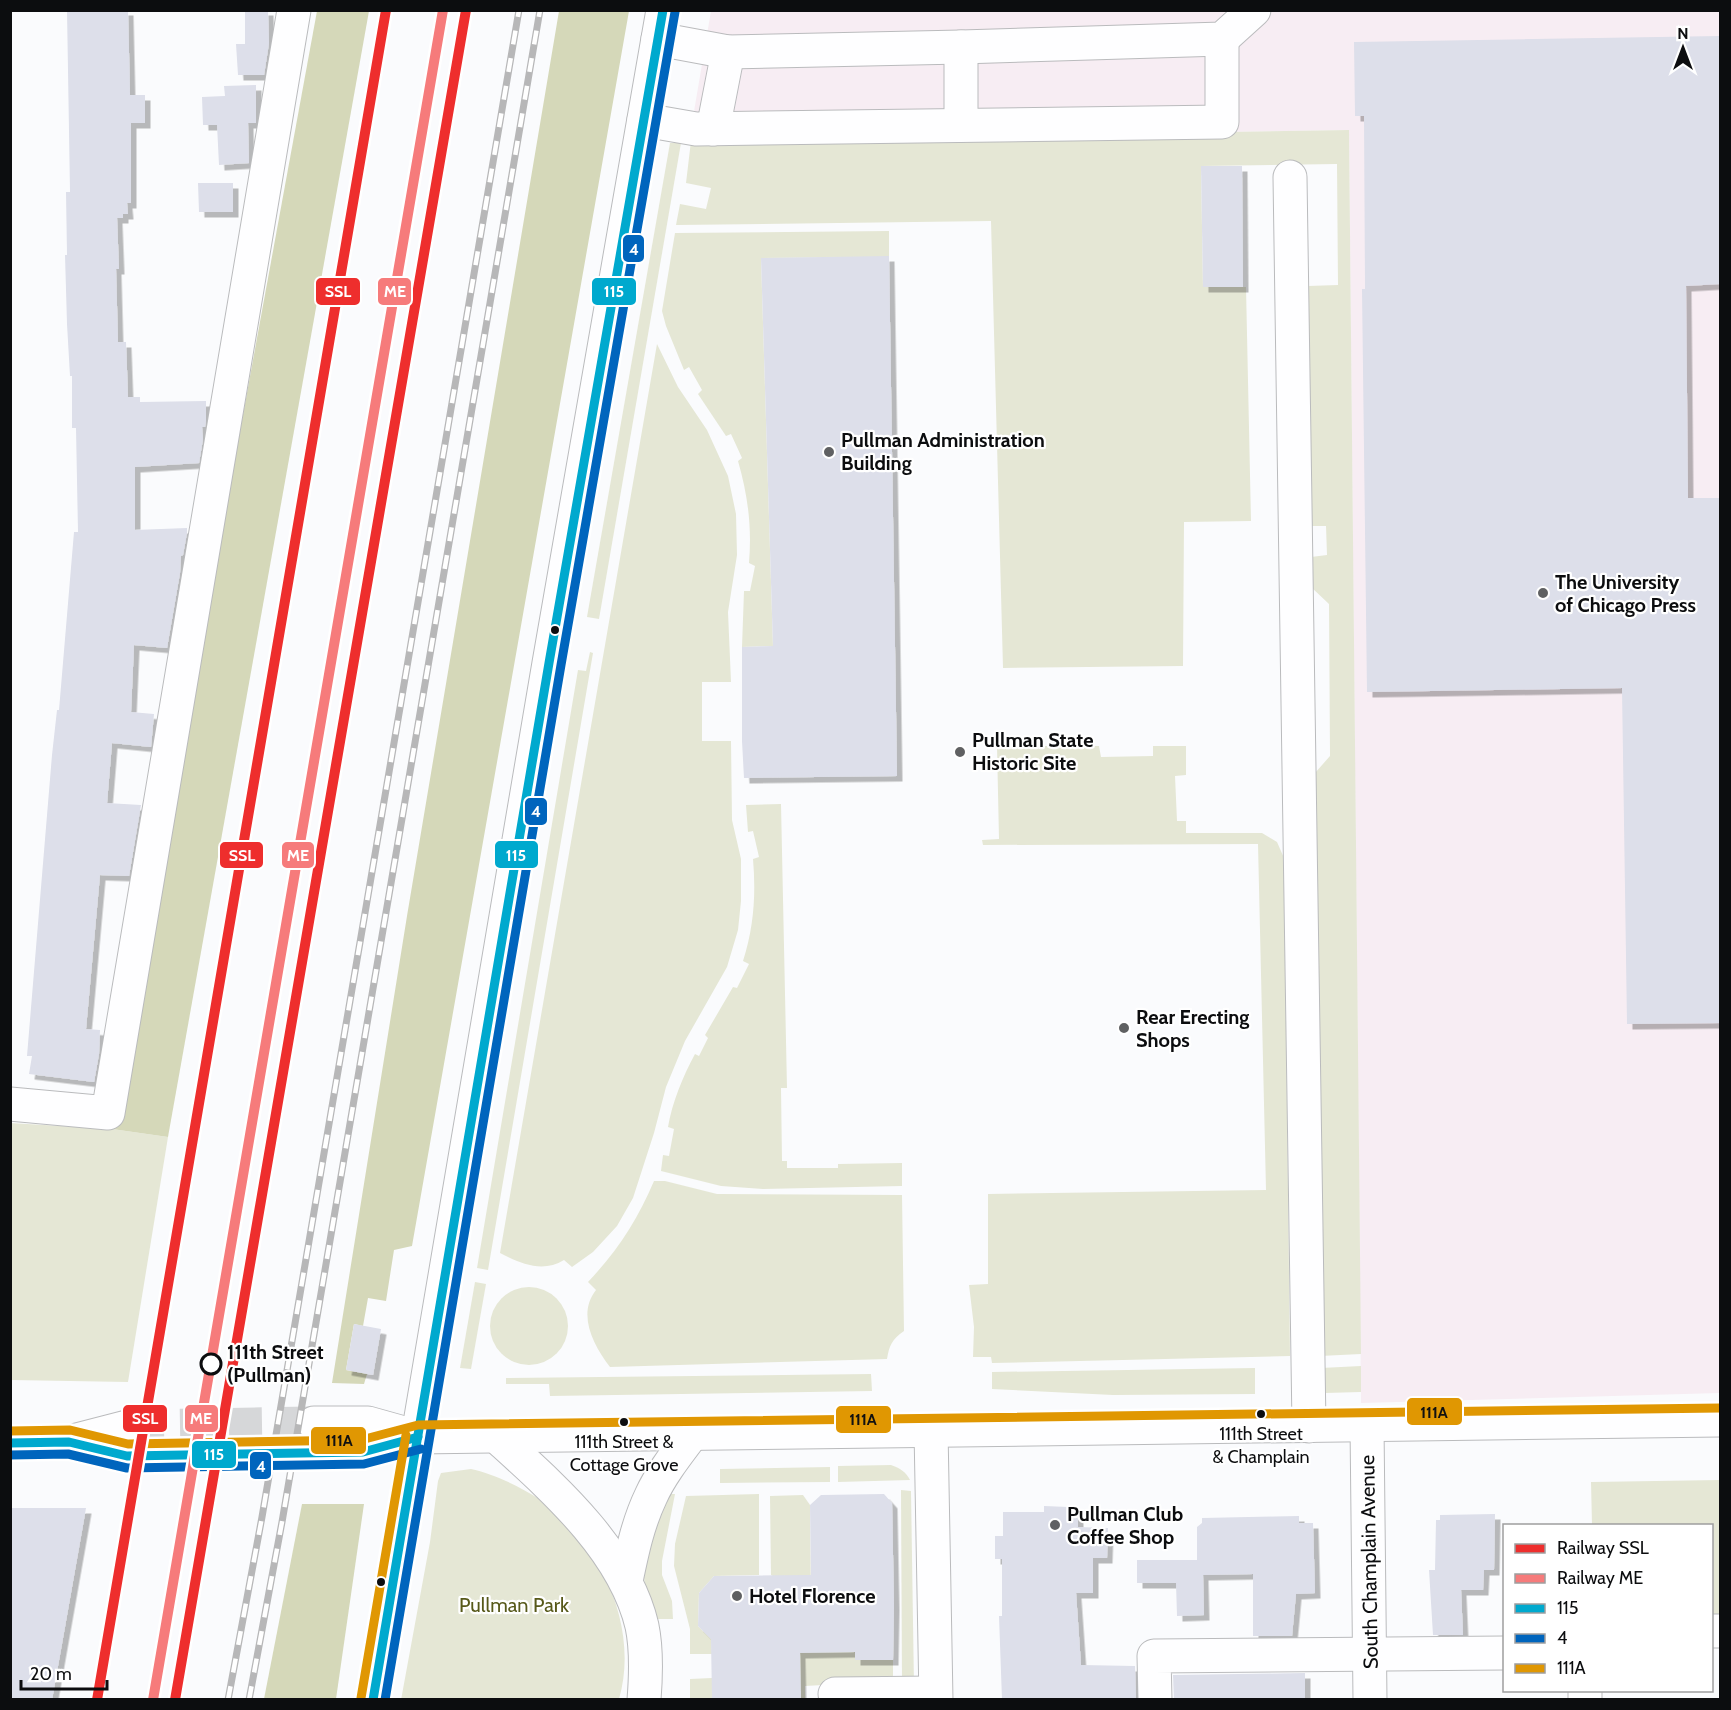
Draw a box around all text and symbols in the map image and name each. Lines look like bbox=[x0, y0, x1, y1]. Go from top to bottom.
north arrow bbox=[1653, 18, 1713, 78]
text: N bbox=[1677, 24, 1689, 43]
line badge: 4 bbox=[622, 234, 645, 263]
text: 4 bbox=[629, 240, 639, 259]
line badge: SSL bbox=[315, 277, 361, 306]
line badge: ME bbox=[377, 277, 412, 306]
line badge: 115 bbox=[591, 277, 637, 306]
text: SSL bbox=[325, 282, 351, 301]
text: ME bbox=[384, 282, 406, 301]
text: 115 bbox=[604, 282, 624, 301]
place label: Pullman Administration Building bbox=[841, 428, 1045, 475]
marker: Pullman Administration Building bbox=[822, 445, 836, 459]
place label: The University of Chicago Press bbox=[1555, 570, 1696, 617]
marker: The University of Chicago Press bbox=[1536, 586, 1550, 600]
unlabelled marker bbox=[549, 624, 561, 636]
place label: Pullman State Historic Site bbox=[972, 728, 1093, 775]
marker: Pullman State Historic Site bbox=[953, 745, 967, 759]
line badge: 4 bbox=[524, 797, 548, 826]
text: 4 bbox=[531, 802, 541, 821]
line badge: 115 bbox=[494, 840, 539, 869]
line badge: SSL bbox=[219, 841, 264, 869]
line badge: ME bbox=[281, 841, 315, 869]
text: SSL bbox=[229, 846, 255, 865]
text: ME bbox=[287, 846, 309, 865]
text: 115 bbox=[506, 846, 526, 865]
place label: Rear Erecting Shops bbox=[1136, 1005, 1249, 1052]
marker: Rear Erecting Shops bbox=[1117, 1021, 1131, 1035]
place label: 111th Street (Pullman) bbox=[227, 1340, 324, 1387]
marker: 111th Street (Pullman) bbox=[200, 1353, 222, 1375]
line badge: 111A bbox=[1406, 1397, 1463, 1426]
text: 111A bbox=[1420, 1403, 1448, 1422]
line badge: SSL bbox=[122, 1404, 168, 1433]
line badge: ME bbox=[184, 1404, 219, 1433]
line badge: 111A bbox=[835, 1405, 892, 1434]
marker: 111th Street & Champlain bbox=[1255, 1408, 1267, 1420]
text: SSL bbox=[132, 1409, 158, 1428]
text: ME bbox=[190, 1409, 212, 1428]
text: 111A bbox=[849, 1410, 877, 1429]
marker: 111th Street & Cottage Grove bbox=[618, 1416, 630, 1428]
place label: 111th Street & Champlain bbox=[1212, 1423, 1310, 1468]
line badge: 111A bbox=[310, 1426, 367, 1455]
text: 111A bbox=[325, 1431, 353, 1450]
place label: 111th Street & Cottage Grove bbox=[570, 1431, 678, 1476]
line badge: 115 bbox=[191, 1440, 237, 1469]
text: 115 bbox=[204, 1445, 224, 1464]
line badge: 4 bbox=[249, 1451, 272, 1480]
street label: South Champlain Avenue bbox=[1355, 1455, 1383, 1669]
text: 4 bbox=[256, 1457, 266, 1476]
place label: Pullman Club Coffee Shop bbox=[1067, 1502, 1183, 1549]
marker: Pullman Club Coffee Shop bbox=[1048, 1518, 1062, 1532]
legend bbox=[1503, 1524, 1713, 1692]
text: Railway SSL bbox=[1557, 1537, 1649, 1559]
text: Railway ME bbox=[1557, 1567, 1643, 1589]
unlabelled marker bbox=[375, 1576, 387, 1588]
place label: Hotel Florence bbox=[749, 1584, 876, 1608]
marker: Hotel Florence bbox=[730, 1589, 744, 1603]
park label: Pullman Park bbox=[459, 1593, 569, 1617]
text: 115 bbox=[1557, 1597, 1578, 1619]
text: 4 bbox=[1557, 1627, 1567, 1649]
scale bar bbox=[21, 1653, 106, 1691]
text: 111A bbox=[1557, 1657, 1586, 1679]
text: 20 m bbox=[30, 1663, 72, 1685]

